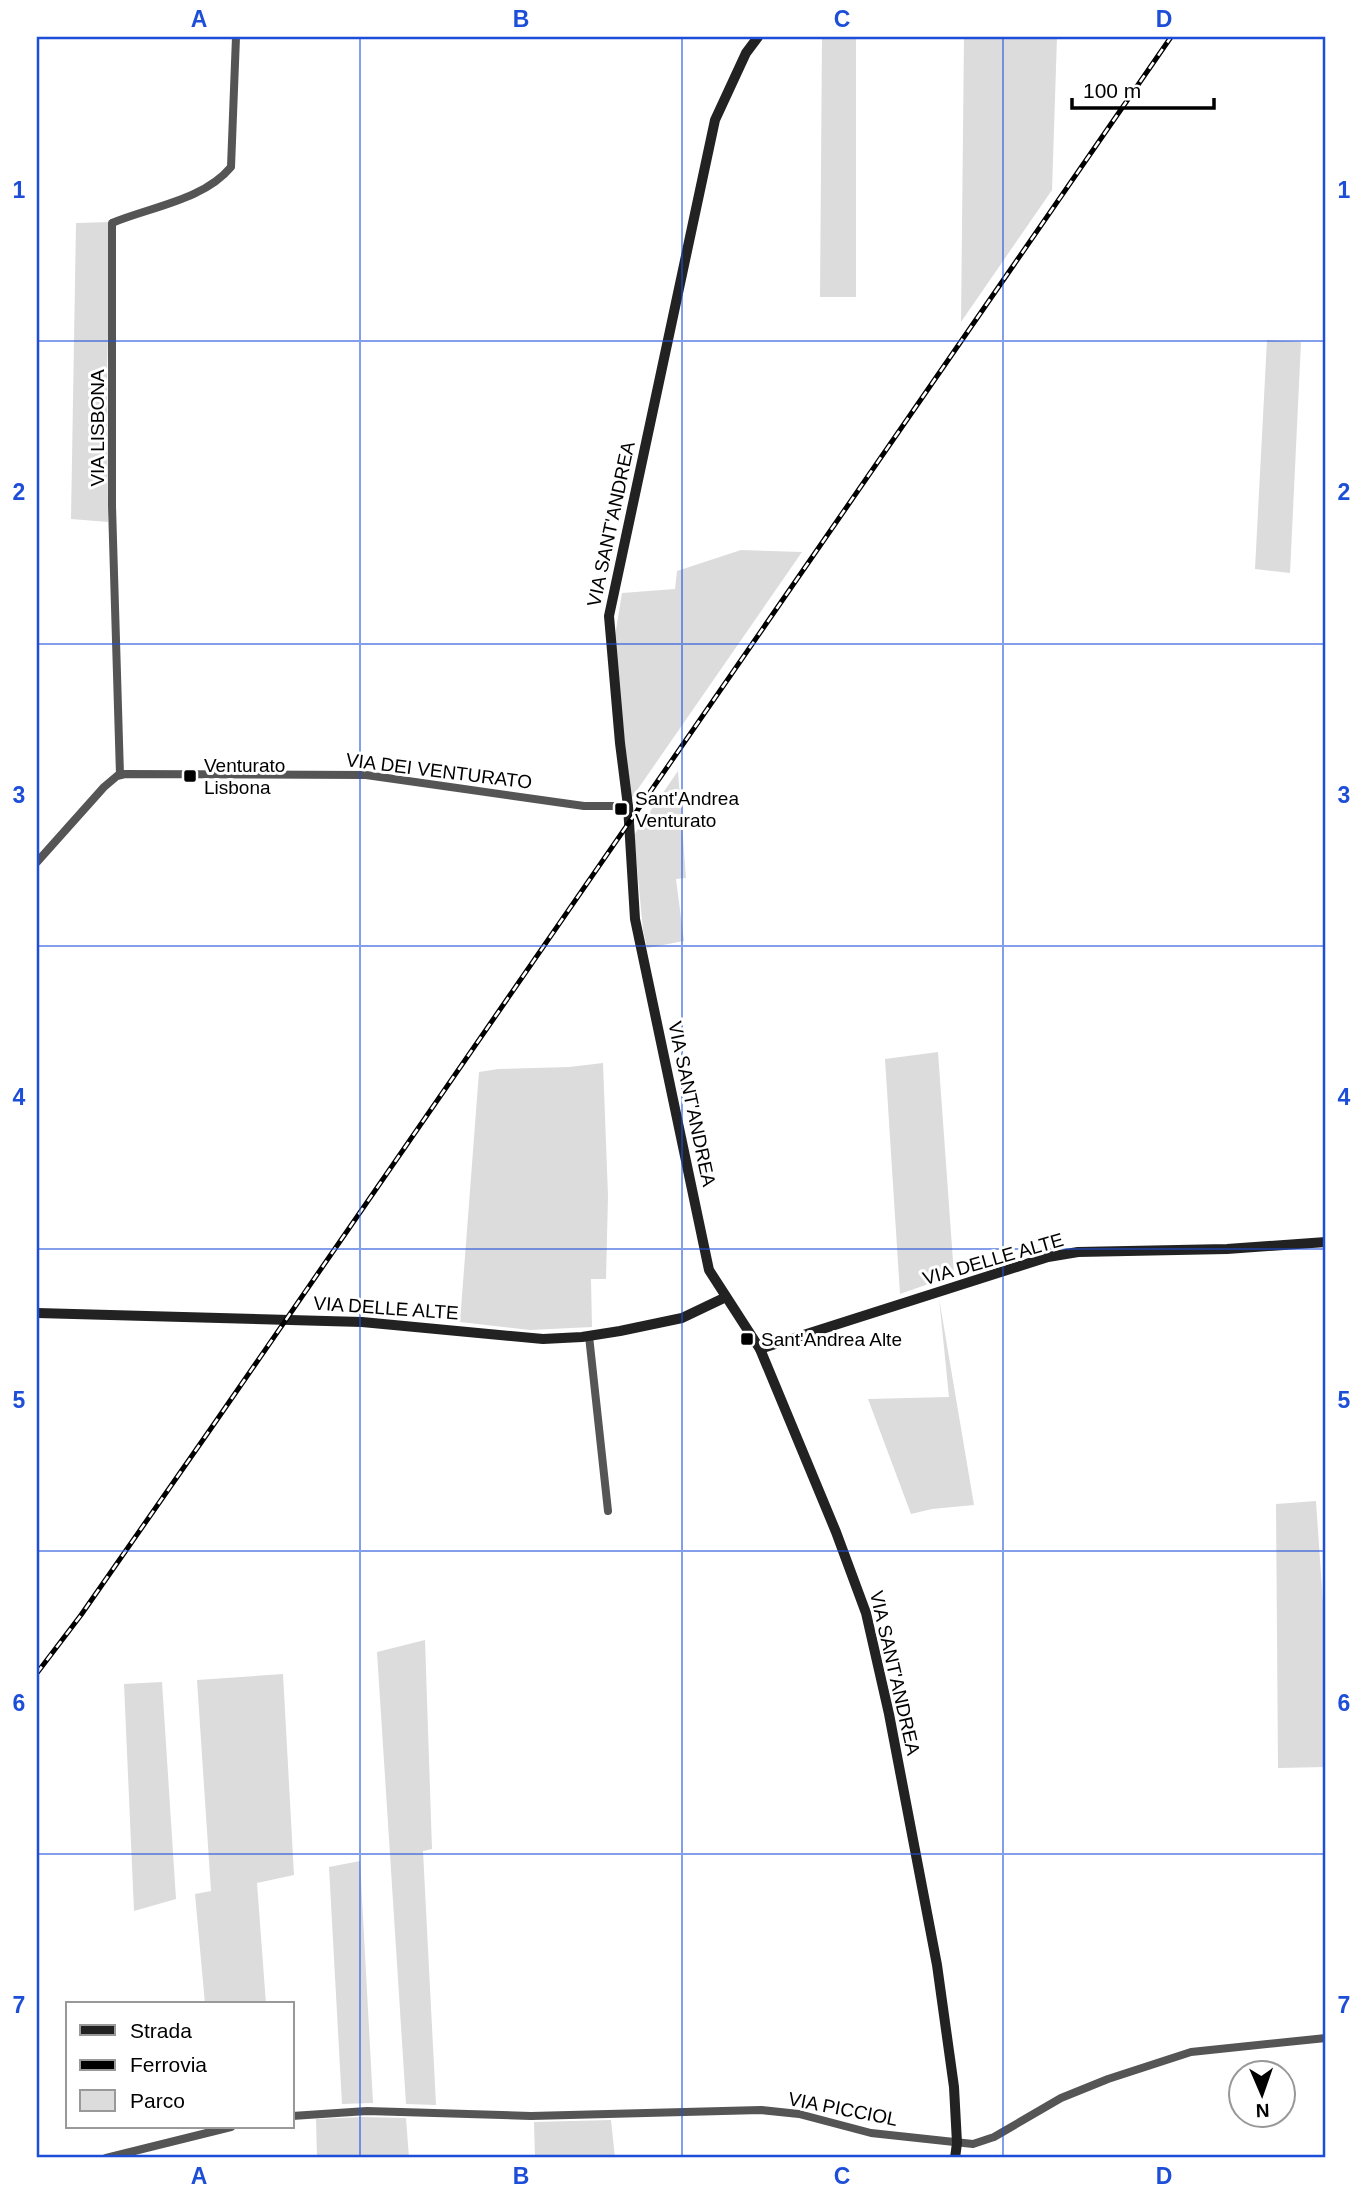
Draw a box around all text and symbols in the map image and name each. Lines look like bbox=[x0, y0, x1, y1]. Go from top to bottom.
text: A bbox=[191, 6, 207, 32]
text: B bbox=[513, 6, 529, 32]
text: C bbox=[834, 6, 850, 32]
text: D bbox=[1156, 6, 1172, 32]
scale bar bbox=[1072, 66, 1214, 110]
text: 100 m bbox=[1083, 79, 1141, 102]
text: 1 bbox=[13, 177, 26, 203]
text: 1 bbox=[1338, 177, 1351, 203]
street label: VIA LISBONA bbox=[87, 369, 108, 487]
street label: VIA SANT'ANDREA bbox=[583, 439, 639, 609]
text: 2 bbox=[13, 479, 25, 505]
text: 2 bbox=[1338, 479, 1350, 505]
street label: VIA DEI VENTURATO bbox=[345, 749, 533, 793]
place label: Venturato Lisbona bbox=[204, 755, 285, 798]
marker: Venturato Lisbona bbox=[182, 768, 198, 784]
text: 3 bbox=[13, 782, 25, 808]
text: 3 bbox=[1338, 782, 1350, 808]
place label: Sant'Andrea Venturato bbox=[635, 788, 739, 831]
marker: Sant'Andrea Venturato bbox=[613, 801, 629, 817]
street label: VIA SANT'ANDREA bbox=[664, 1019, 720, 1189]
text: 4 bbox=[13, 1084, 26, 1110]
text: 4 bbox=[1338, 1084, 1351, 1110]
street label: VIA DELLE ALTE bbox=[920, 1229, 1066, 1289]
street label: VIA DELLE ALTE bbox=[313, 1292, 459, 1324]
place label: Sant'Andrea Alte bbox=[761, 1329, 902, 1350]
marker: Sant'Andrea Alte bbox=[739, 1331, 755, 1347]
text: 5 bbox=[13, 1387, 26, 1413]
text: 5 bbox=[1338, 1387, 1351, 1413]
street label: VIA SANT'ANDREA bbox=[866, 1589, 924, 1758]
text: 6 bbox=[13, 1690, 25, 1716]
text: 6 bbox=[1338, 1690, 1350, 1716]
text: 7 bbox=[13, 1992, 25, 2018]
text: 7 bbox=[1338, 1992, 1350, 2018]
legend bbox=[66, 2002, 294, 2128]
text: Strada bbox=[130, 2019, 192, 2042]
text: Ferrovia bbox=[130, 2053, 207, 2076]
north arrow bbox=[1226, 2058, 1296, 2128]
street label: VIA PICCIOL bbox=[787, 2088, 899, 2130]
text: Parco bbox=[130, 2089, 185, 2112]
text: N bbox=[1255, 2100, 1270, 2121]
text: A bbox=[191, 2163, 207, 2189]
text: B bbox=[513, 2163, 529, 2189]
text: C bbox=[834, 2163, 850, 2189]
text: D bbox=[1156, 2163, 1172, 2189]

